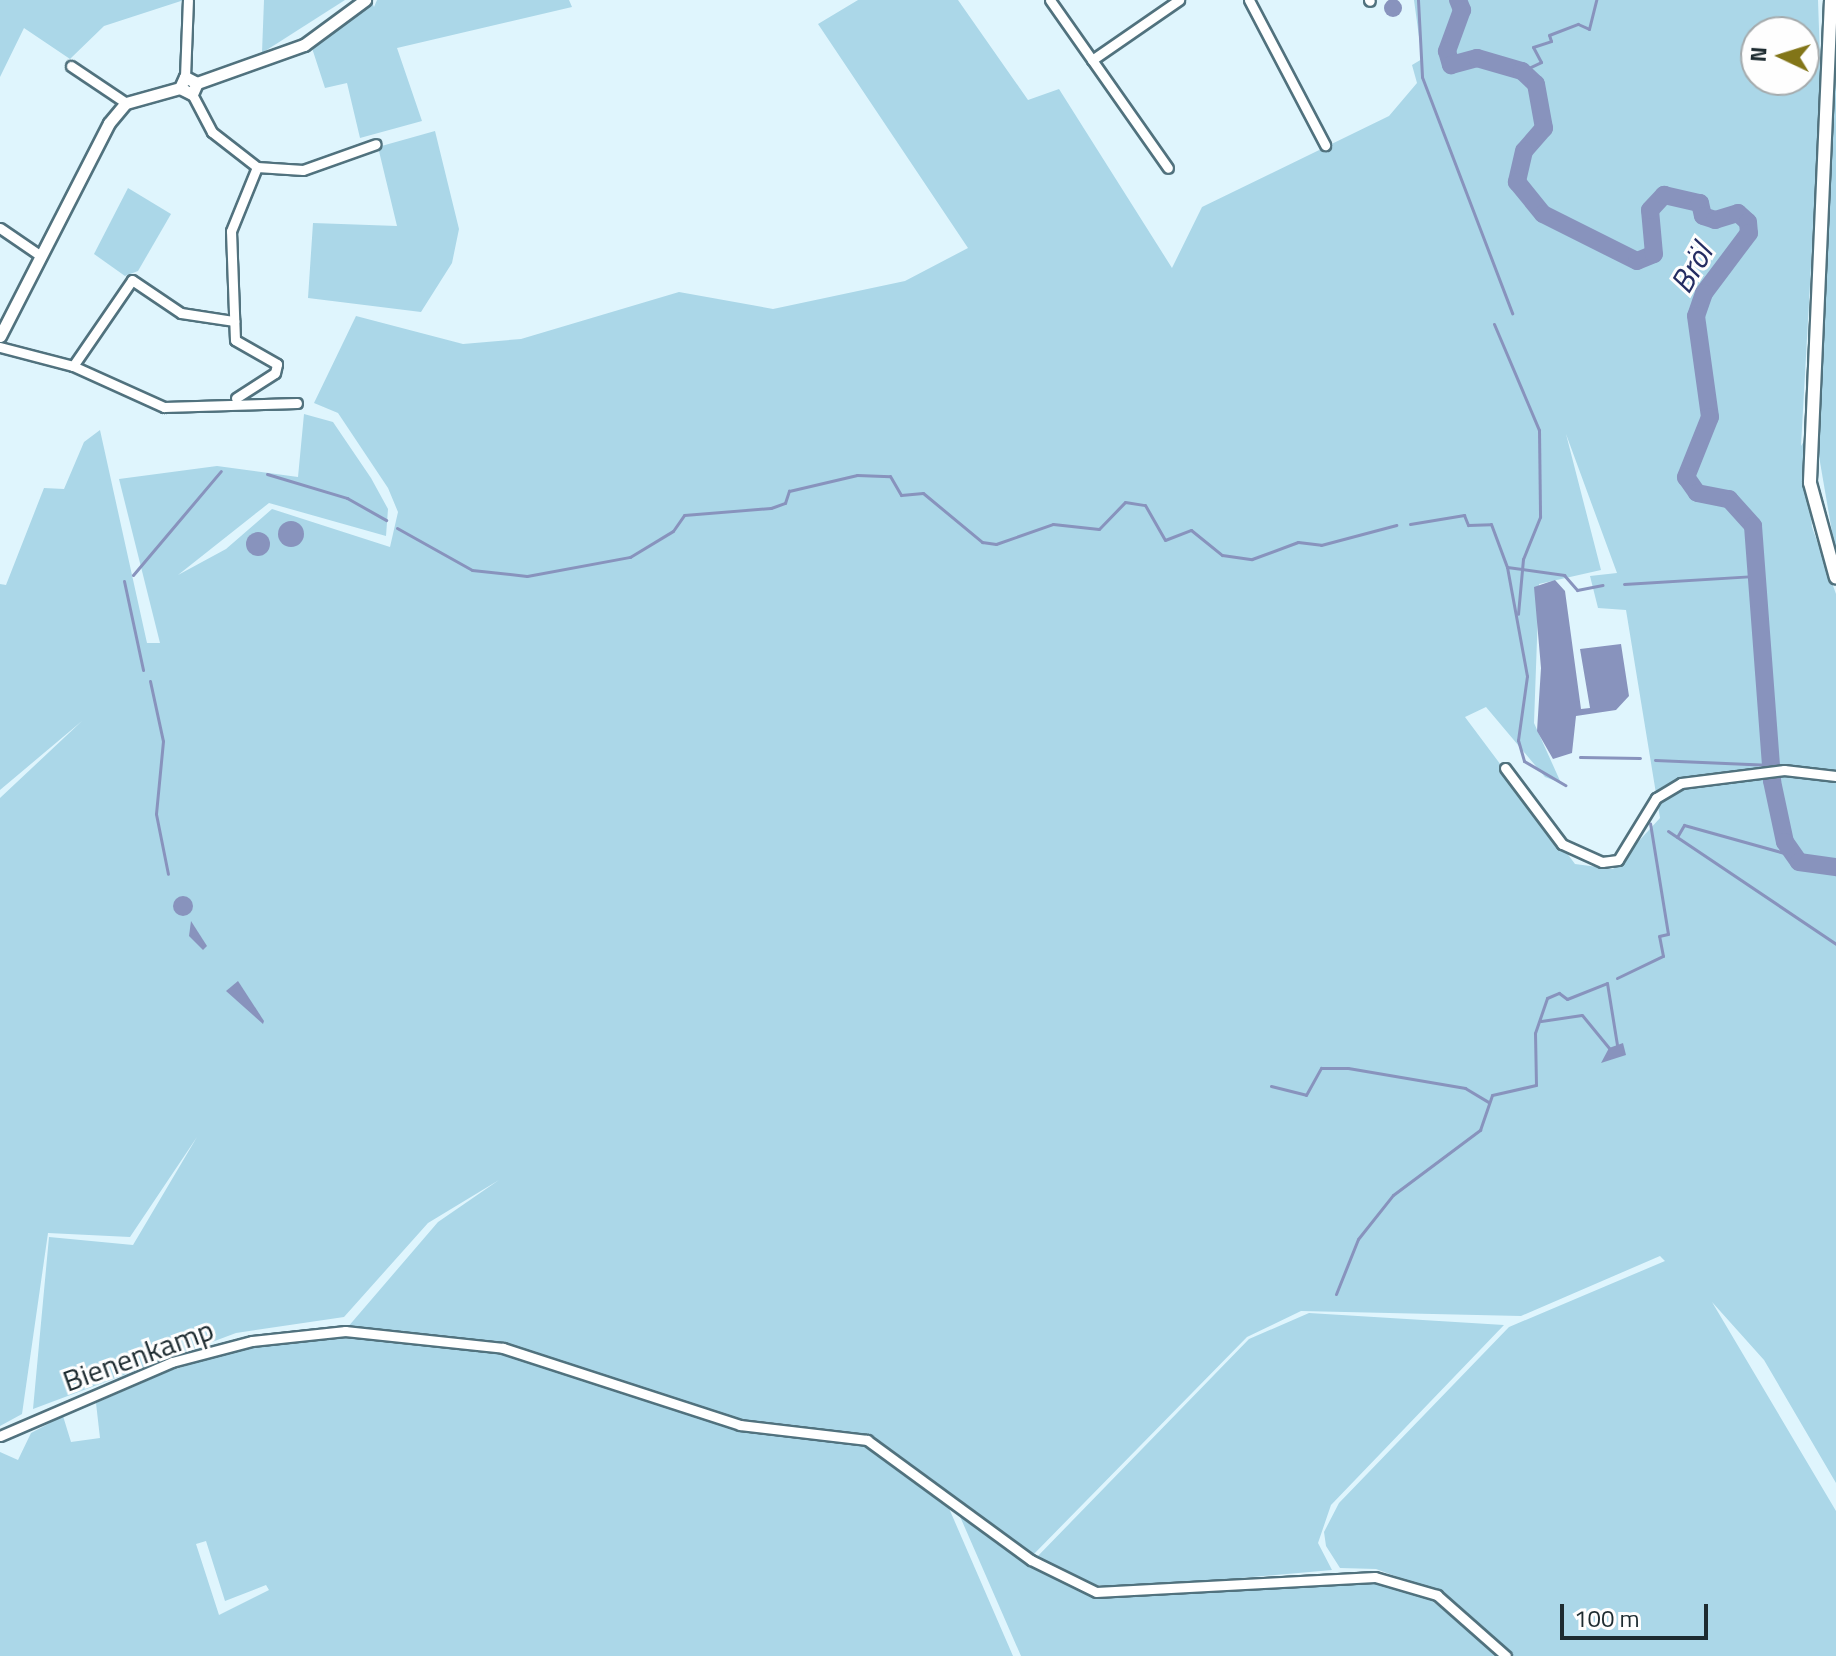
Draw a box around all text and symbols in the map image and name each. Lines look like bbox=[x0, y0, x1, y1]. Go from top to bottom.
north arrow bbox=[1740, 16, 1820, 96]
text: N bbox=[1741, 46, 1776, 63]
water label: Bröl bbox=[1662, 236, 1720, 300]
street label: Bienenkamp bbox=[58, 1311, 218, 1399]
scale bar bbox=[1564, 1588, 1712, 1638]
text: 100 m bbox=[1574, 1600, 1640, 1636]

